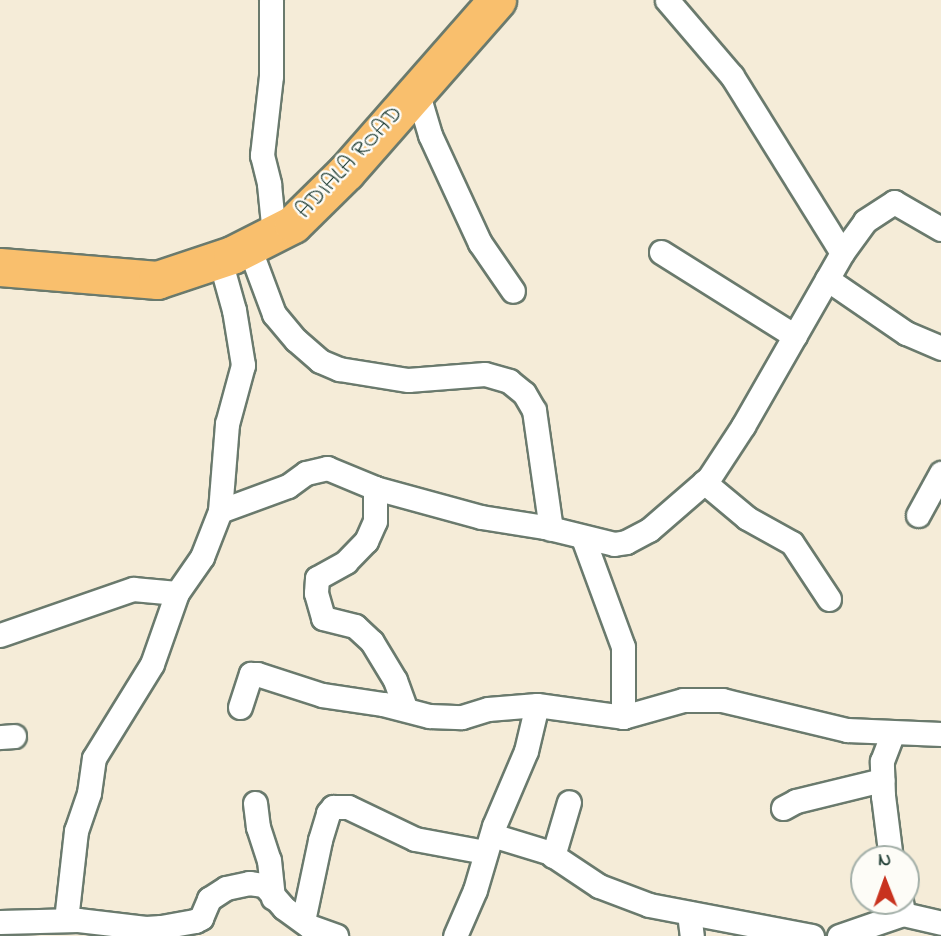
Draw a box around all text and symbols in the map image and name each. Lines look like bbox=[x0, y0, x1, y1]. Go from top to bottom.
street label: ADIALA ROAD bbox=[290, 100, 410, 226]
north arrow bbox=[850, 845, 920, 915]
text: N bbox=[878, 847, 891, 874]

